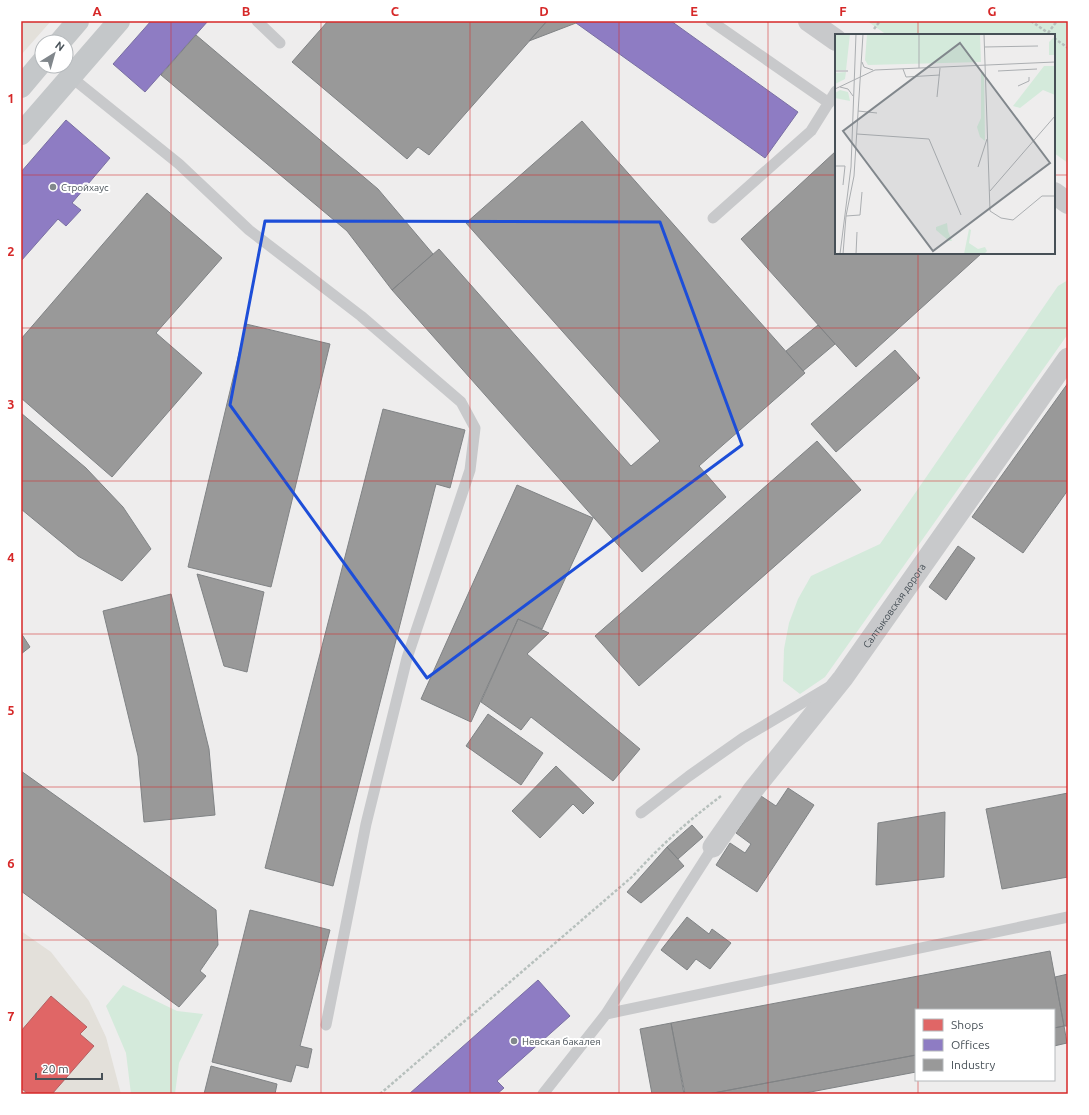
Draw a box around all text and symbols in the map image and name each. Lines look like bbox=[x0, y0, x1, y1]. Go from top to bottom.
text: A bbox=[92, 4, 102, 18]
text: B bbox=[242, 4, 251, 18]
text: C bbox=[391, 4, 400, 18]
text: D bbox=[539, 4, 549, 18]
text: E bbox=[690, 4, 698, 18]
text: F bbox=[839, 4, 847, 18]
text: G bbox=[988, 4, 997, 18]
north arrow bbox=[34, 34, 74, 74]
inset map bbox=[835, 34, 1055, 254]
text: N bbox=[53, 39, 67, 53]
text: 1 bbox=[7, 91, 15, 105]
marker: Стройхаус bbox=[48, 182, 58, 192]
place label: Стройхаус bbox=[61, 182, 109, 193]
text: 2 bbox=[7, 244, 15, 258]
text: 3 bbox=[7, 397, 15, 411]
text: 4 bbox=[7, 550, 15, 564]
street label: Салтыковская дорога bbox=[861, 561, 928, 650]
text: 5 bbox=[7, 703, 15, 717]
text: 6 bbox=[7, 856, 15, 870]
text: 7 bbox=[7, 1009, 15, 1023]
legend bbox=[915, 1009, 1055, 1081]
text: Shops bbox=[951, 1018, 983, 1031]
marker: Невская бакалея bbox=[509, 1036, 519, 1046]
place label: Невская бакалея bbox=[522, 1036, 601, 1047]
text: Offices bbox=[951, 1038, 990, 1051]
scale bar bbox=[36, 1055, 102, 1081]
text: Industry bbox=[951, 1058, 996, 1071]
text: 20 m bbox=[42, 1062, 69, 1075]

